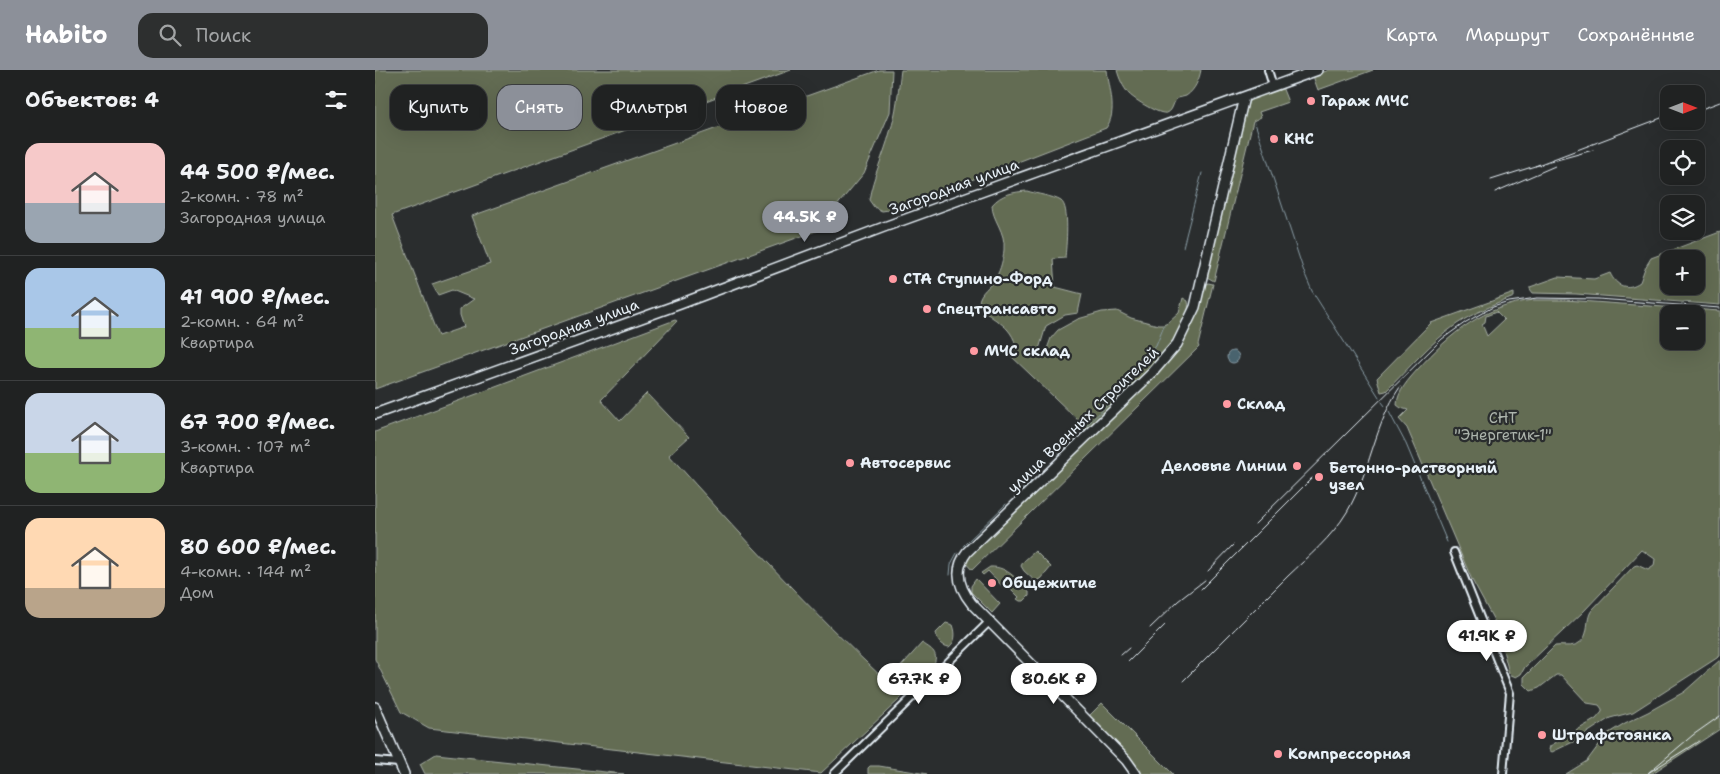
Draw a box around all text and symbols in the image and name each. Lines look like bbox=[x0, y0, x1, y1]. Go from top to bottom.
search box bbox=[138, 13, 488, 58]
text: Habito bbox=[25, 19, 108, 51]
icon: search bbox=[156, 21, 184, 49]
text: Поиск bbox=[196, 23, 251, 48]
text: Карта bbox=[1386, 23, 1437, 47]
text: Маршрут bbox=[1465, 23, 1549, 47]
text: Сохранённые bbox=[1577, 23, 1695, 47]
chip: Купить bbox=[390, 85, 487, 130]
chip: Снять bbox=[497, 85, 582, 130]
chip: Фильтры bbox=[592, 85, 706, 130]
chip: Новое bbox=[716, 85, 806, 130]
north arrow bbox=[1660, 85, 1705, 130]
map controls bbox=[1660, 85, 1705, 350]
text: Объектов: 4 bbox=[25, 86, 159, 114]
icon: filters bbox=[322, 86, 350, 114]
place label: Гараж МЧС bbox=[1321, 91, 1409, 111]
marker: Гараж МЧС bbox=[1305, 95, 1317, 107]
place label: КНС bbox=[1284, 129, 1314, 149]
marker: КНС bbox=[1268, 133, 1280, 145]
button: locate bbox=[1660, 140, 1705, 185]
street label: Загородная улица bbox=[886, 154, 1022, 220]
text: 44 500 ₽/мес. bbox=[180, 158, 335, 186]
icon: home bbox=[65, 163, 125, 223]
text: 2-комн. · 78 m² bbox=[180, 186, 304, 207]
button: layers bbox=[1660, 195, 1705, 240]
pin: 44.5K ₽ bbox=[759, 200, 851, 243]
text: 44.5K ₽ bbox=[773, 206, 837, 227]
text: Загородная улица bbox=[180, 207, 326, 228]
button: + bbox=[1660, 250, 1705, 295]
place label: СТА Ступино-Форд bbox=[903, 269, 1053, 289]
marker: СТА Ступино-Форд bbox=[887, 273, 899, 285]
text: 41 900 ₽/мес. bbox=[180, 283, 330, 311]
icon: home bbox=[65, 288, 125, 348]
street label: Загородная улица bbox=[506, 294, 642, 360]
place label: Спецтрансавто bbox=[937, 299, 1057, 319]
marker: Спецтрансавто bbox=[921, 303, 933, 315]
button: − bbox=[1660, 305, 1705, 350]
text: 2-комн. · 64 m² bbox=[180, 311, 304, 332]
text: Квартира bbox=[180, 332, 254, 353]
place label: МЧС склад bbox=[984, 341, 1071, 361]
street label: улица Военных Строителей bbox=[1003, 342, 1163, 498]
marker: МЧС склад bbox=[968, 345, 980, 357]
place label: Склад bbox=[1237, 394, 1286, 414]
marker: Склад bbox=[1221, 398, 1233, 410]
text: 67 700 ₽/мес. bbox=[180, 408, 335, 436]
park label: СНТ "Энергетик-1" bbox=[1454, 408, 1552, 445]
icon: home bbox=[65, 413, 125, 473]
text: 3-комн. · 107 m² bbox=[180, 436, 311, 457]
place label: Автосервис bbox=[860, 453, 951, 473]
place label: Деловые Линии bbox=[1161, 456, 1288, 476]
text: Квартира bbox=[180, 457, 254, 478]
marker: Автосервис bbox=[844, 457, 856, 469]
place label: Бетонно-растворный узел bbox=[1329, 458, 1498, 495]
marker: Деловые Линии bbox=[1291, 460, 1303, 472]
marker: Бетонно-растворный узел bbox=[1313, 471, 1325, 483]
text: 80 600 ₽/мес. bbox=[180, 533, 337, 561]
icon: home bbox=[65, 538, 125, 598]
text: 4-комн. · 144 m² bbox=[180, 561, 311, 582]
place label: Общежитие bbox=[1002, 573, 1097, 593]
marker: Общежитие bbox=[986, 577, 998, 589]
text: Дом bbox=[180, 582, 214, 603]
pin: 41.9K ₽ bbox=[1441, 620, 1533, 662]
text: 41.9K ₽ bbox=[1458, 625, 1516, 646]
pin: 67.7K ₽ bbox=[873, 662, 965, 705]
pin: 80.6K ₽ bbox=[1008, 662, 1100, 705]
text: 67.7K ₽ bbox=[888, 668, 950, 689]
text: 80.6K ₽ bbox=[1022, 668, 1086, 689]
place label: Штрафстоянка bbox=[1552, 725, 1672, 745]
marker: Штрафстоянка bbox=[1536, 729, 1548, 741]
place label: Компрессорная bbox=[1288, 744, 1411, 764]
marker: Компрессорная bbox=[1272, 748, 1284, 760]

